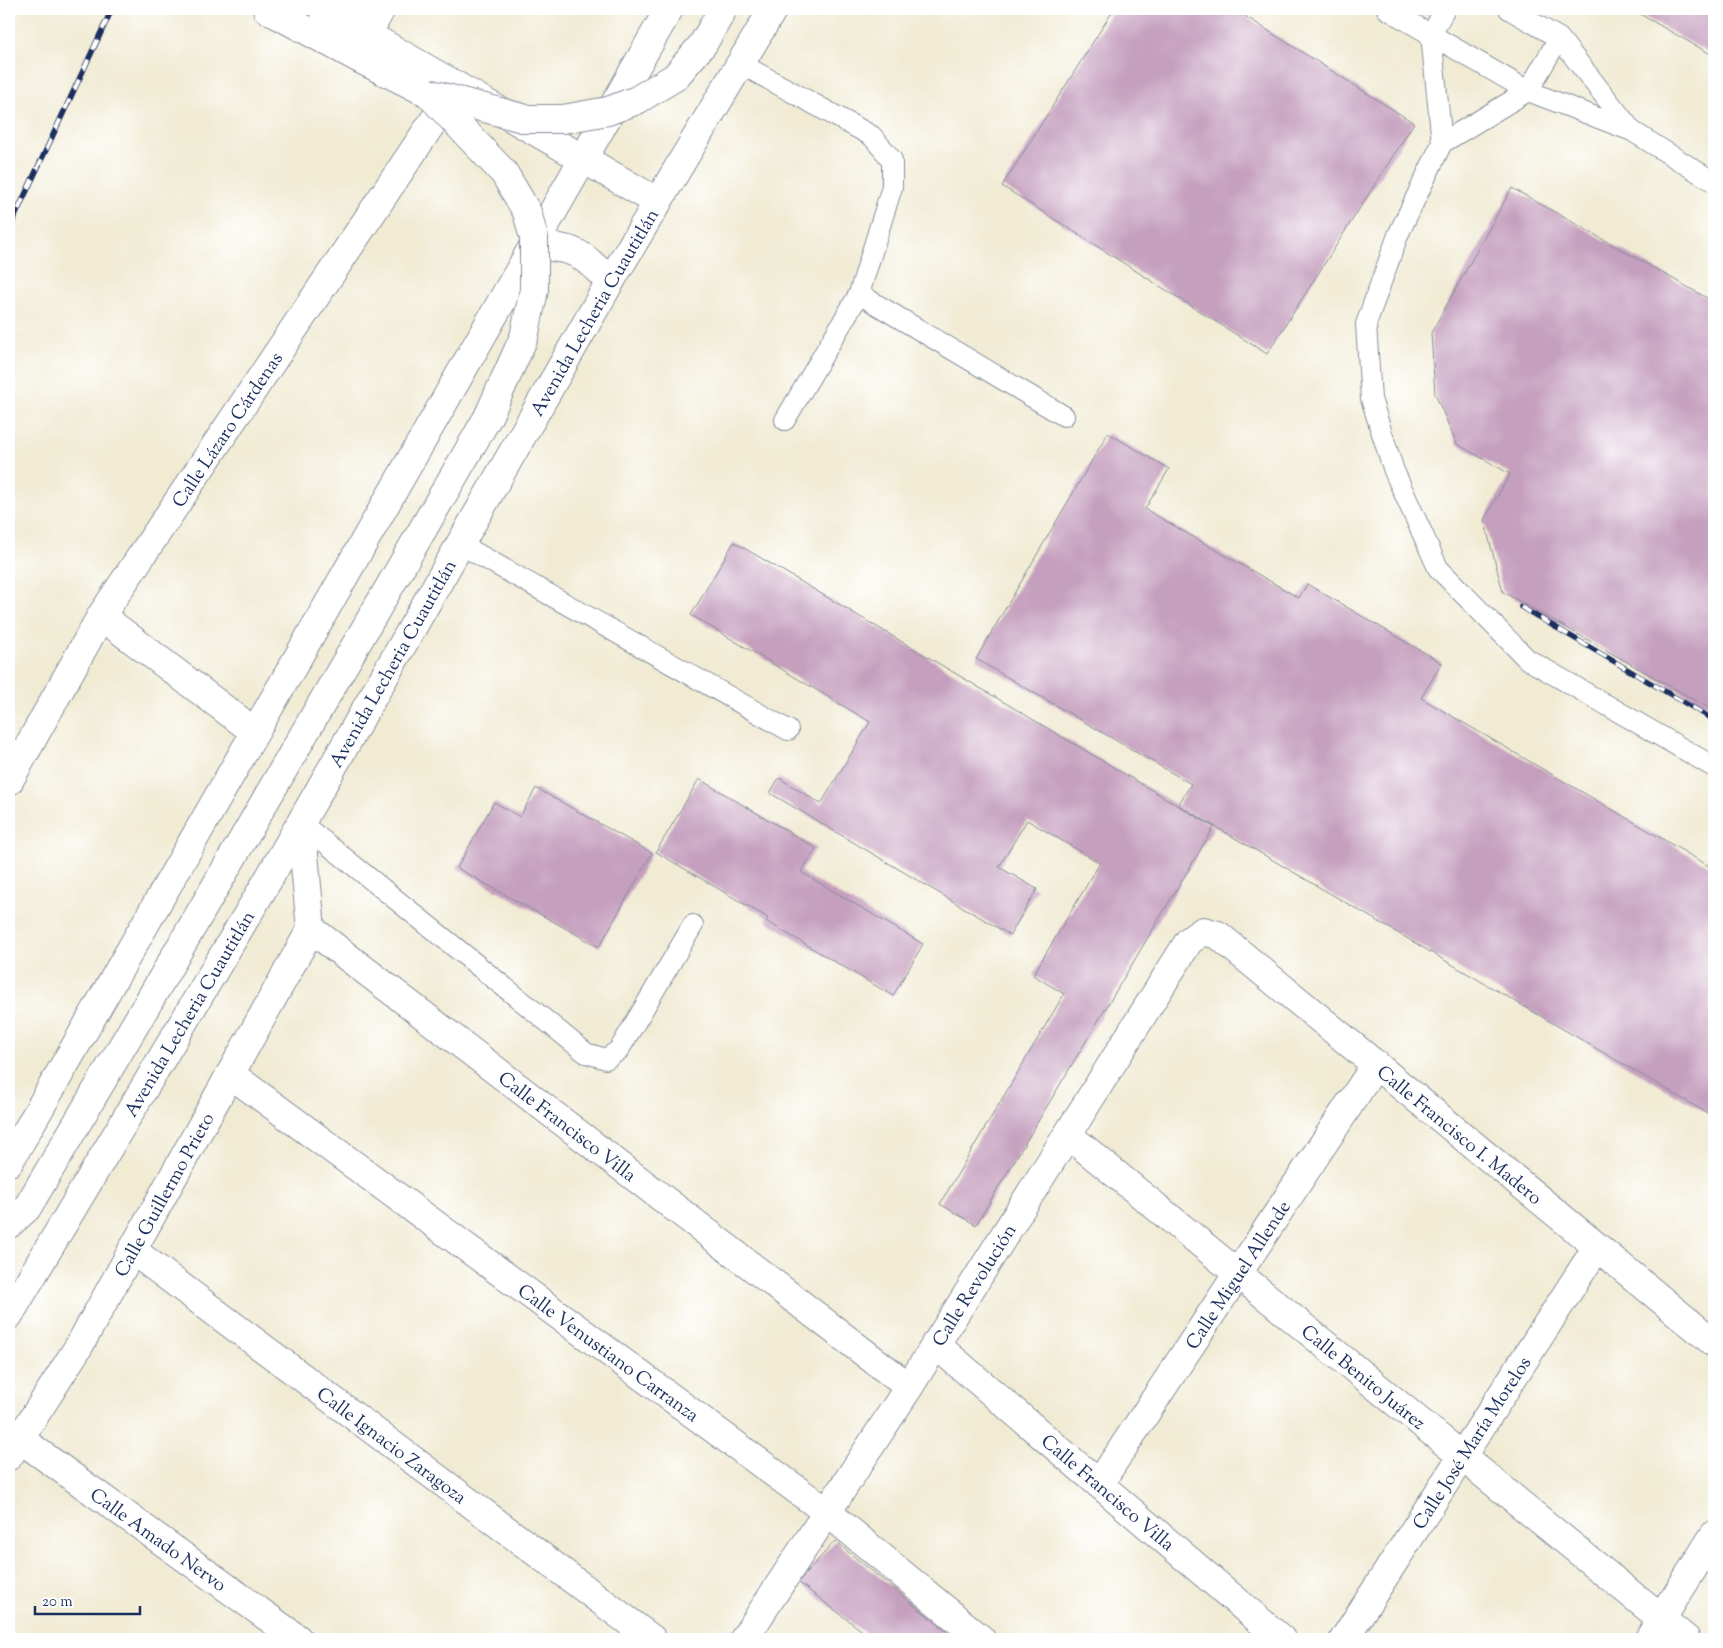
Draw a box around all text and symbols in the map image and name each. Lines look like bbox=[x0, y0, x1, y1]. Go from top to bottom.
street label: Avenida Lecheria Cuautitlán bbox=[525, 204, 667, 422]
street label: Calle Lázaro Cárdenas bbox=[167, 347, 291, 514]
street label: Avenida Lecheria Cuautitlán bbox=[324, 555, 464, 774]
street label: Avenida Lecheria Cuautitlán bbox=[119, 906, 263, 1123]
street label: Calle Francisco I. Madero bbox=[1370, 1060, 1547, 1212]
street label: Calle Francisco Villa bbox=[491, 1066, 641, 1190]
street label: Calle Guillermo Prieto bbox=[109, 1108, 222, 1283]
street label: Calle Miguel Allende bbox=[1180, 1196, 1298, 1356]
street label: Calle Revolución bbox=[927, 1219, 1024, 1353]
street label: Calle Venustiano Carranza bbox=[511, 1278, 704, 1430]
street label: Calle Benito Juárez bbox=[1294, 1319, 1431, 1437]
street label: Calle José María Morelos bbox=[1407, 1352, 1539, 1536]
street label: Calle Ignacio Zaragoza bbox=[310, 1382, 472, 1512]
street label: Calle Francisco Villa bbox=[1034, 1429, 1180, 1559]
street label: Calle Amado Nervo bbox=[83, 1482, 231, 1599]
scale bar bbox=[35, 1583, 140, 1615]
text: 20 m bbox=[42, 1592, 73, 1613]

